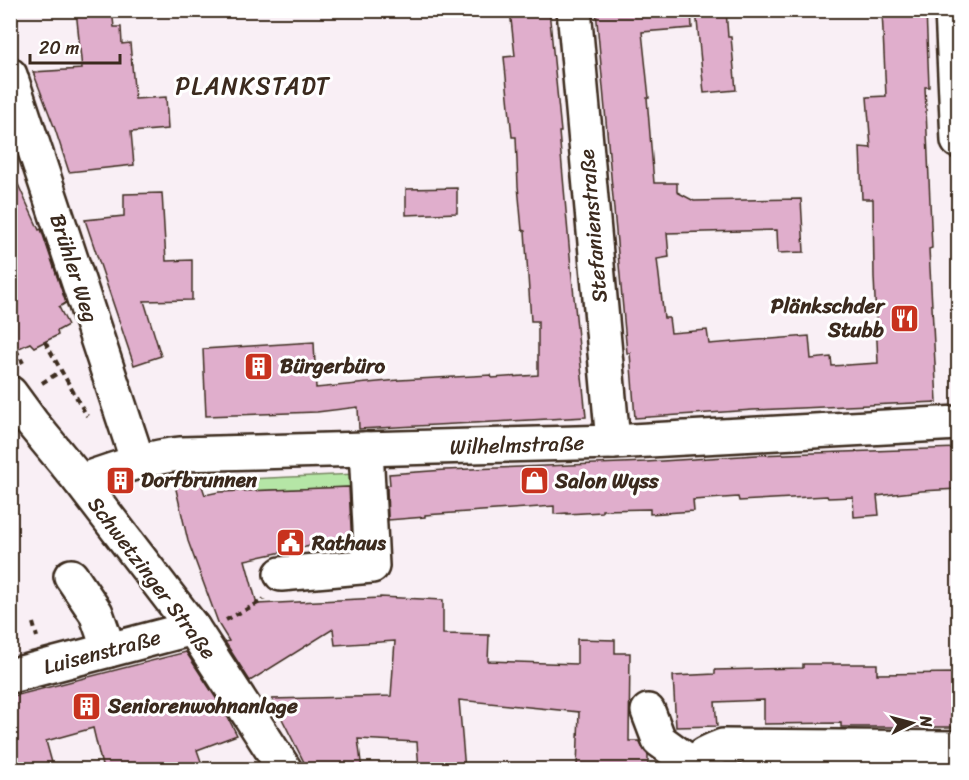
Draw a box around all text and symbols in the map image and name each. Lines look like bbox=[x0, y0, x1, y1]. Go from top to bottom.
scale bar bbox=[30, 27, 120, 65]
text: 20 m bbox=[39, 32, 79, 64]
district label: PLANKSTADT bbox=[175, 65, 331, 107]
street label: Stefanienstraße bbox=[567, 148, 619, 304]
street label: Brühler Weg bbox=[39, 209, 110, 328]
place label: Plänkschder Stubb bbox=[771, 287, 886, 349]
restaurant icon: Plänkschder Stubb bbox=[889, 302, 921, 334]
place label: Bürgerbüro bbox=[280, 347, 386, 385]
building icon: Bürgerbüro bbox=[243, 350, 275, 382]
street label: Wilhelmstraße bbox=[449, 424, 585, 466]
place label: Dorfbrunnen bbox=[141, 461, 258, 499]
place label: Salon Wyss bbox=[554, 462, 659, 500]
building icon: Dorfbrunnen bbox=[104, 464, 136, 496]
shop icon: Salon Wyss bbox=[518, 465, 550, 497]
street label: Schwetzinger Straße bbox=[77, 488, 227, 668]
place label: Rathaus bbox=[311, 524, 386, 562]
public building icon: Rathaus bbox=[275, 527, 307, 559]
street label: Luisenstraße bbox=[39, 618, 165, 686]
place label: Seniorenwohnanlage bbox=[107, 687, 298, 725]
building icon: Seniorenwohnanlage bbox=[71, 690, 103, 722]
north arrow bbox=[882, 693, 942, 753]
text: N bbox=[911, 713, 942, 729]

